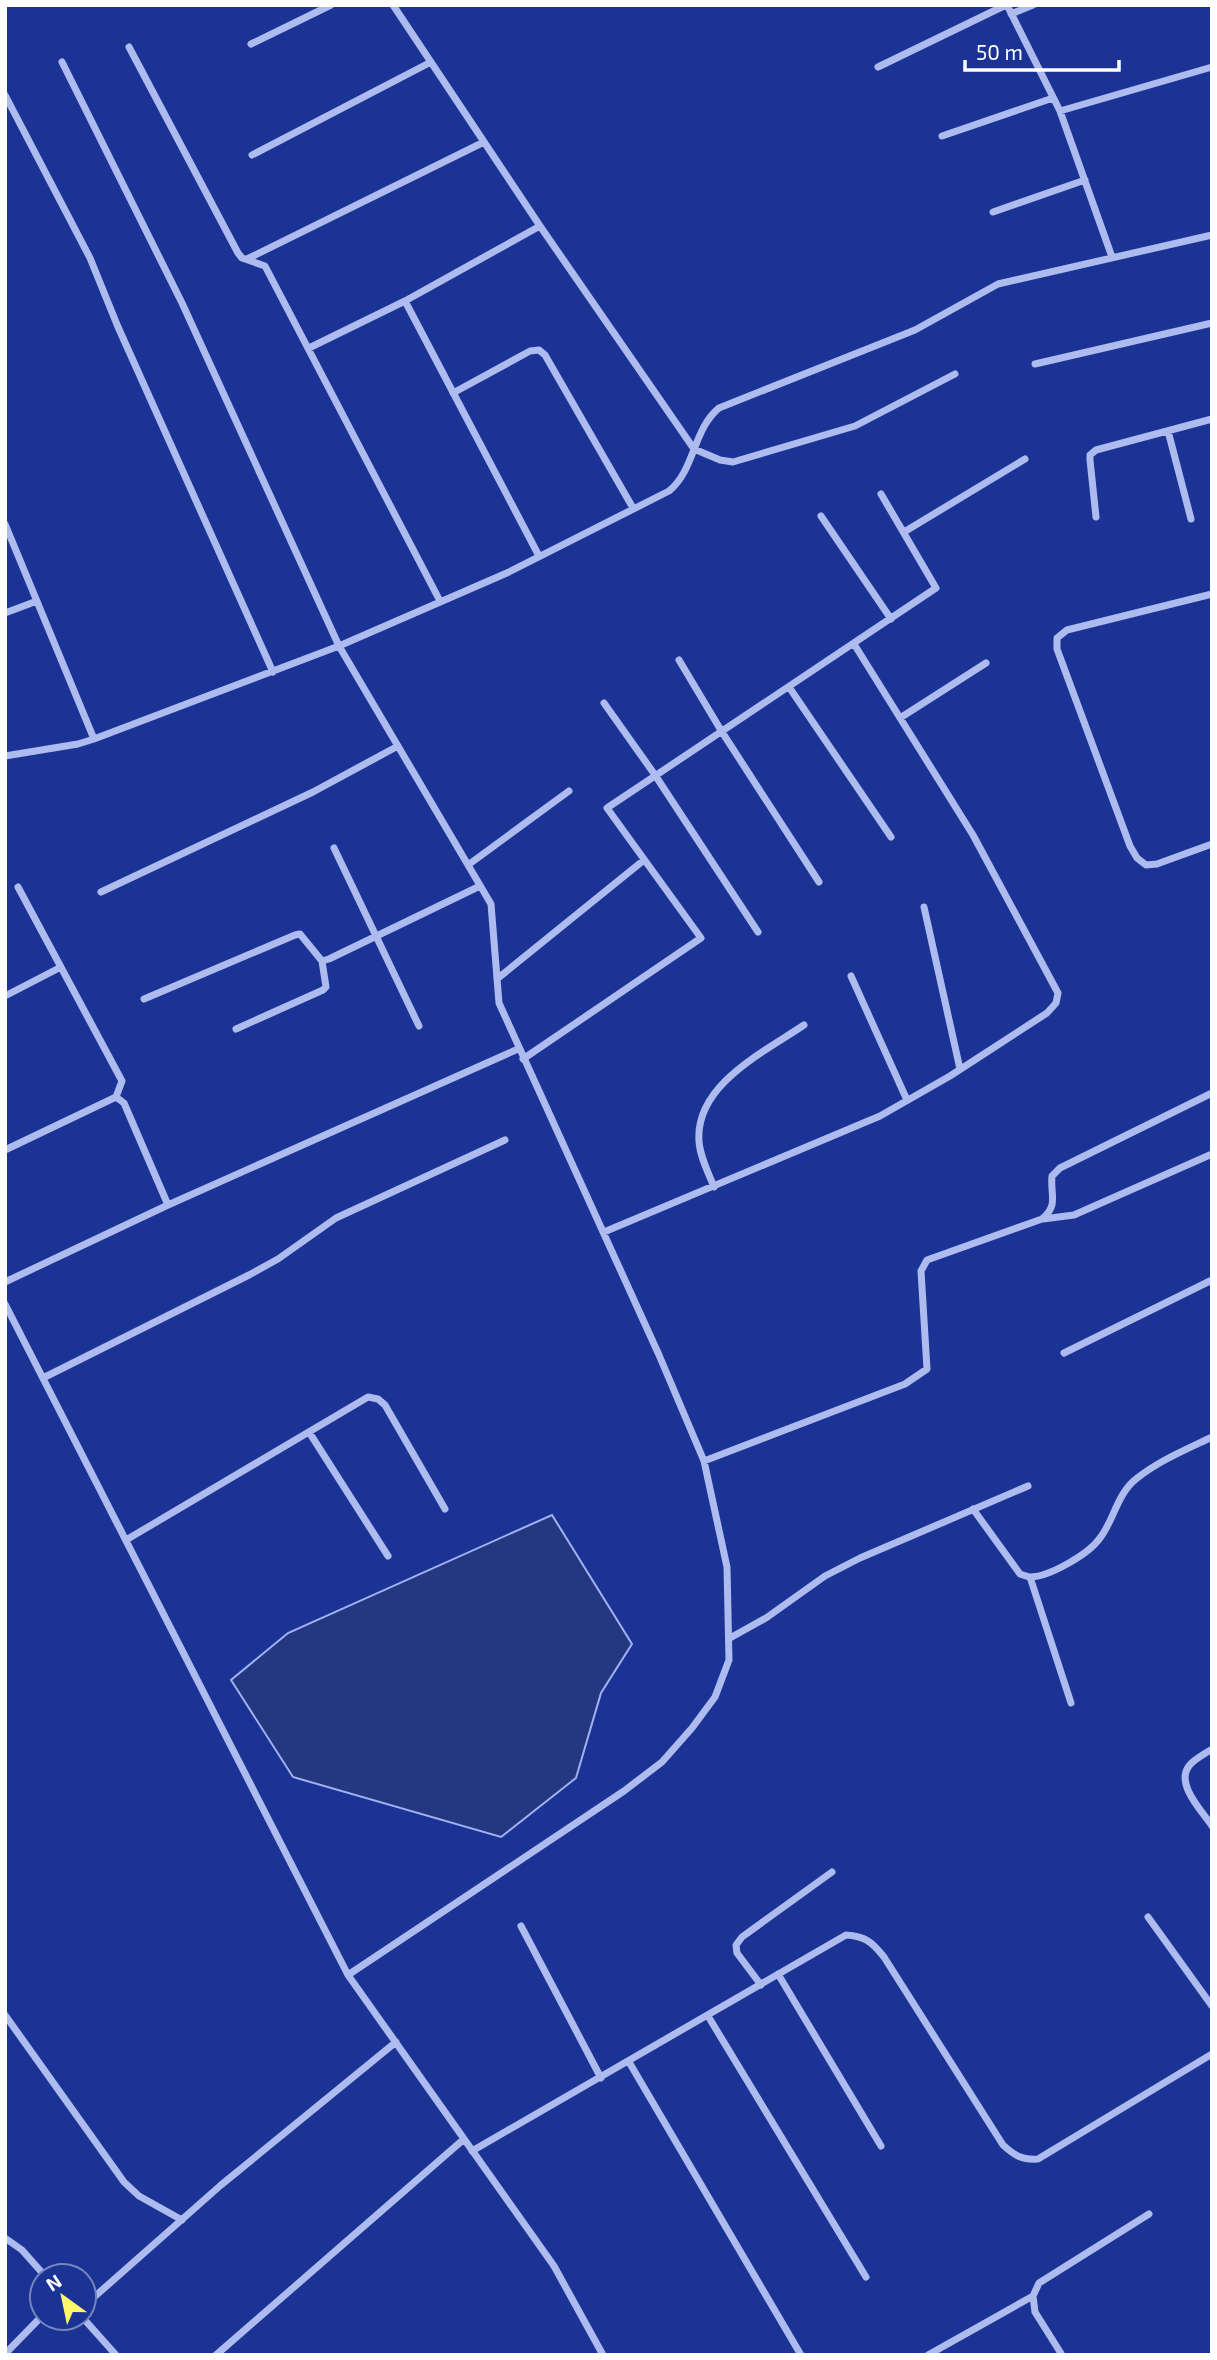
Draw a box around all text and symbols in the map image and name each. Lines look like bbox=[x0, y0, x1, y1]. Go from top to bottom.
scale bar bbox=[965, 28, 1119, 72]
text: 50 m bbox=[976, 39, 1023, 64]
north arrow bbox=[28, 2262, 98, 2332]
text: N bbox=[41, 2269, 65, 2296]

